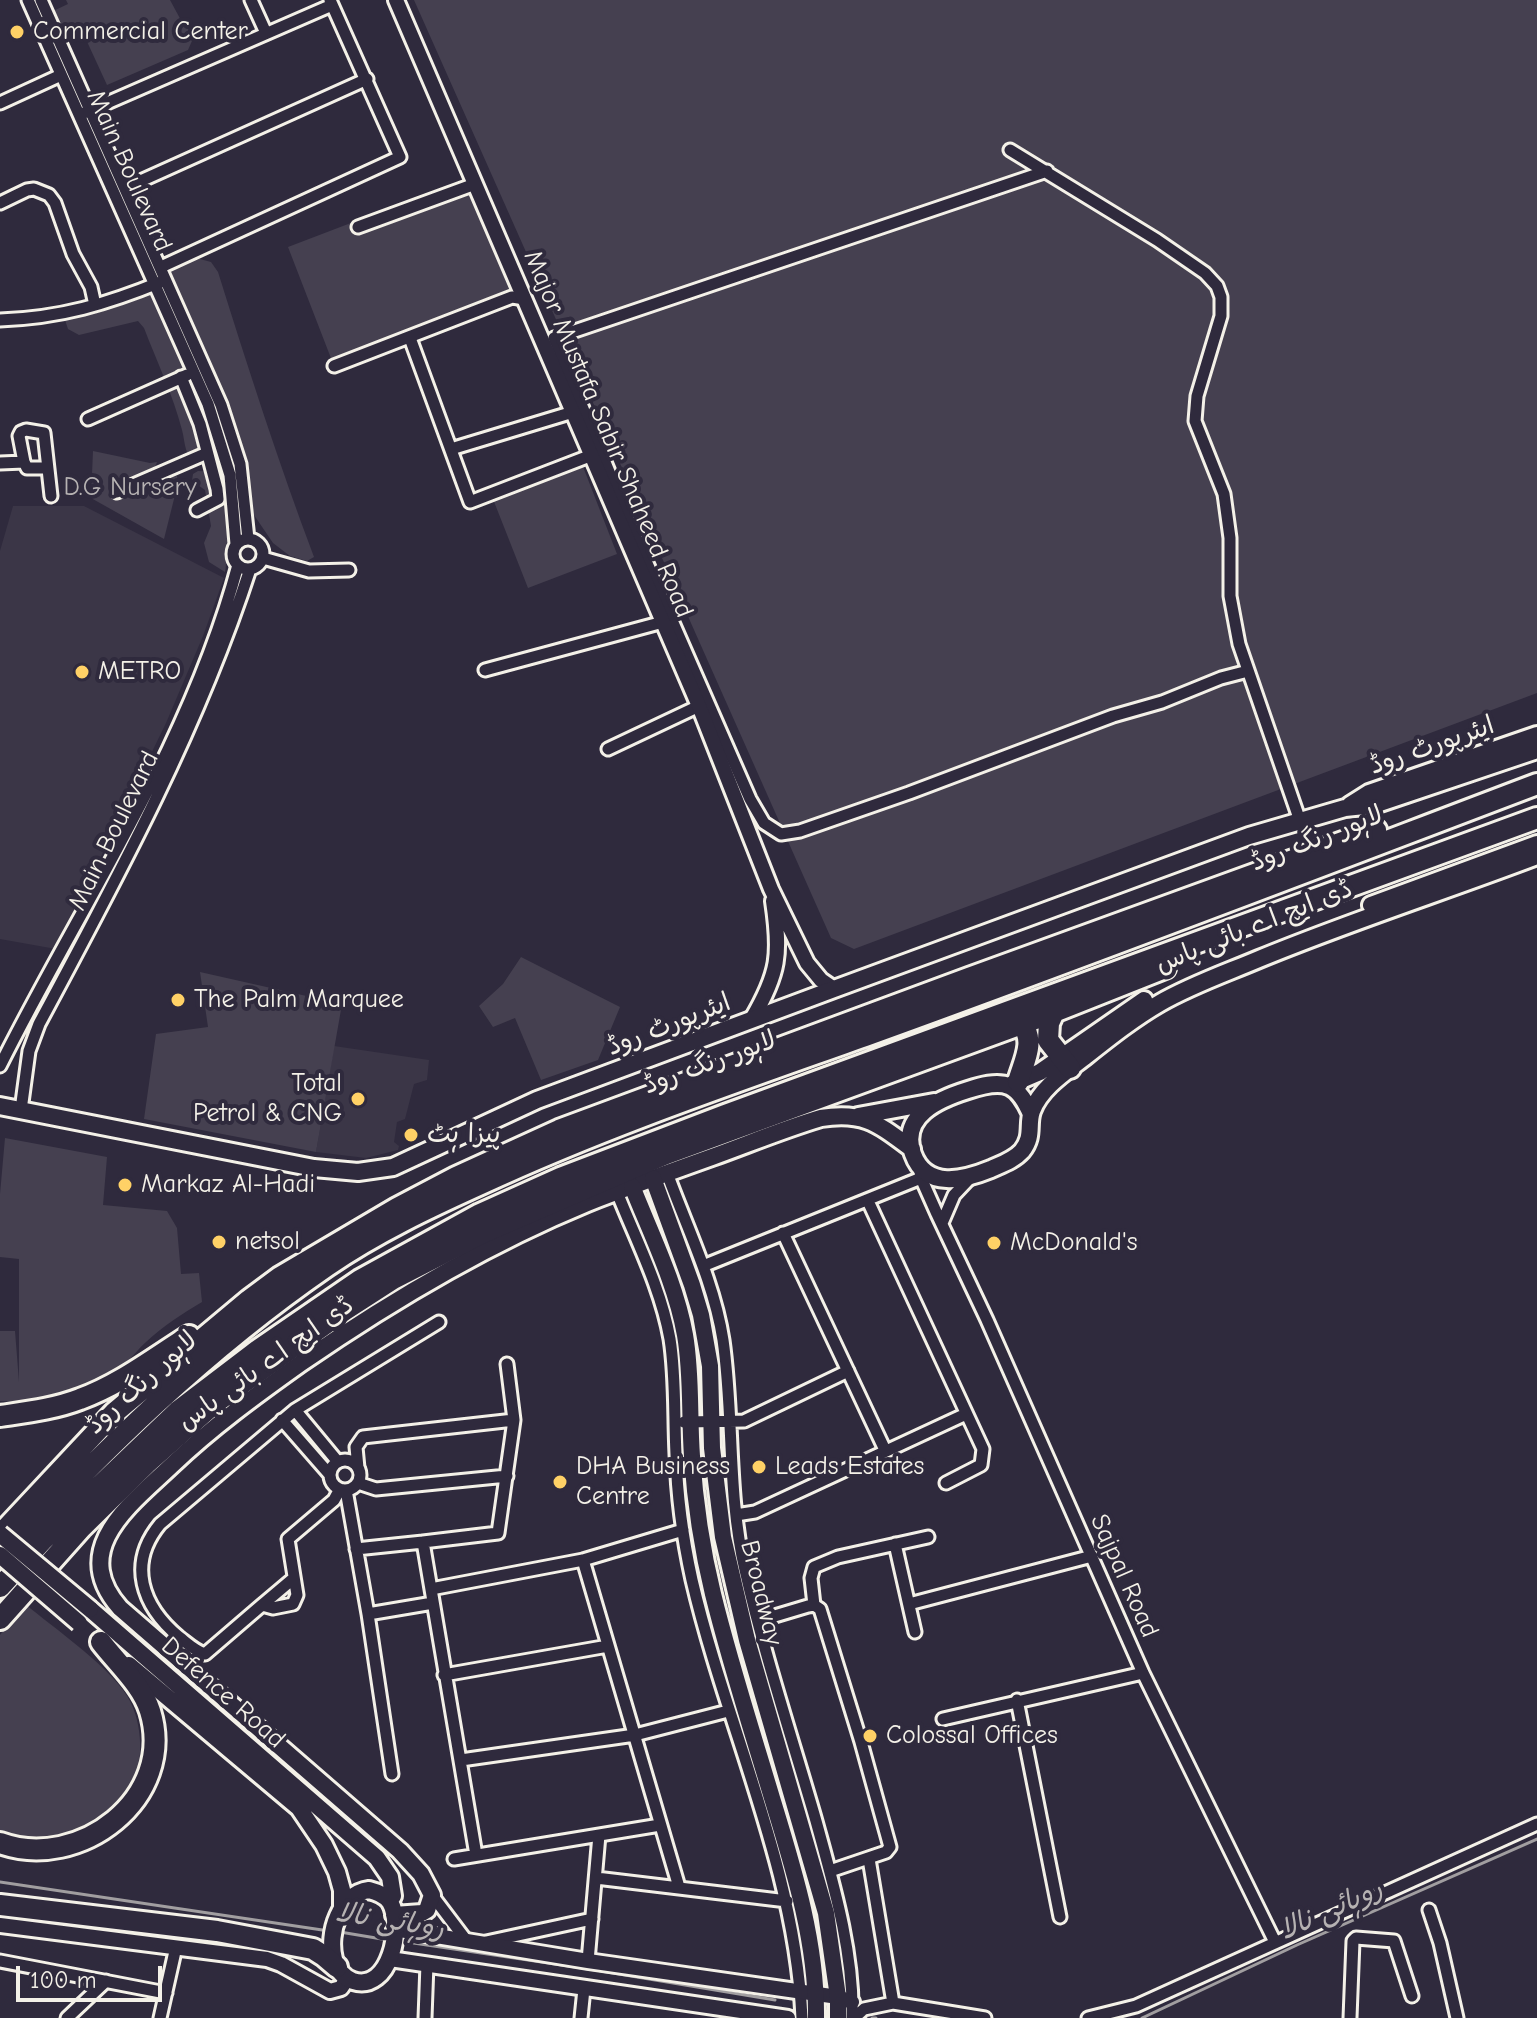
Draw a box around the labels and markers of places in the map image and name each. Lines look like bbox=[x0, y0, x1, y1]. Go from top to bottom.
place label: Commercial Center bbox=[33, 16, 248, 48]
marker: Commercial Center bbox=[8, 23, 26, 41]
place label: METRO bbox=[98, 656, 181, 688]
marker: METRO bbox=[73, 663, 91, 681]
place label: The Palm Marquee bbox=[194, 984, 404, 1016]
marker: The Palm Marquee bbox=[169, 991, 187, 1009]
place label: Total Petrol & CNG bbox=[193, 1068, 342, 1130]
marker: Total Petrol & CNG bbox=[349, 1090, 367, 1108]
place label: پیزا ہٹ bbox=[427, 1119, 500, 1151]
marker: پیزا ہٹ bbox=[402, 1126, 420, 1144]
place label: Markaz Al-Hadi bbox=[141, 1169, 315, 1201]
marker: Markaz Al-Hadi bbox=[116, 1176, 134, 1194]
place label: netsol bbox=[235, 1226, 300, 1258]
place label: McDonald's bbox=[1010, 1227, 1138, 1259]
marker: netsol bbox=[210, 1233, 228, 1251]
marker: McDonald's bbox=[985, 1234, 1003, 1252]
place label: DHA Business Centre bbox=[576, 1451, 730, 1512]
place label: Leads Estates bbox=[775, 1451, 924, 1483]
marker: Leads Estates bbox=[750, 1458, 768, 1476]
marker: DHA Business Centre bbox=[551, 1473, 569, 1491]
place label: Colossal Offices bbox=[886, 1720, 1058, 1752]
marker: Colossal Offices bbox=[861, 1727, 879, 1745]

